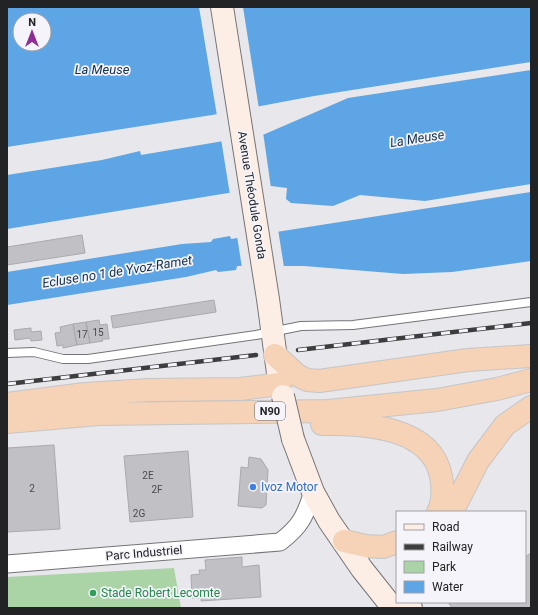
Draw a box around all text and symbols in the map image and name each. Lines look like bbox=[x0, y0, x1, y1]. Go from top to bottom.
north arrow bbox=[12, 12, 52, 52]
text: N bbox=[28, 16, 36, 29]
water label: La Meuse bbox=[75, 62, 130, 77]
water label: La Meuse bbox=[389, 127, 446, 150]
street label: Avenue Théodule Gonda bbox=[235, 130, 269, 260]
water label: Ecluse no 1 de Yvoz-Ramet bbox=[41, 252, 194, 291]
house number: 15 bbox=[92, 327, 104, 338]
house number: 17 bbox=[76, 329, 88, 340]
road number: N90 bbox=[255, 402, 285, 420]
house number: 2E bbox=[142, 470, 154, 481]
place label: Ivoz Motor bbox=[261, 480, 318, 494]
marker: Ivoz Motor bbox=[248, 482, 258, 492]
house number: 2 bbox=[29, 483, 35, 494]
house number: 2F bbox=[151, 484, 163, 495]
house number: 2G bbox=[133, 508, 145, 519]
legend bbox=[396, 511, 526, 603]
text: Road bbox=[432, 520, 460, 534]
text: Railway bbox=[432, 540, 473, 554]
street label: Parc Industriel bbox=[105, 543, 183, 563]
text: Park bbox=[432, 560, 457, 574]
text: Water bbox=[432, 580, 463, 594]
place label: Stade Robert Lecomte bbox=[101, 586, 220, 600]
marker: Stade Robert Lecomte bbox=[88, 588, 98, 598]

